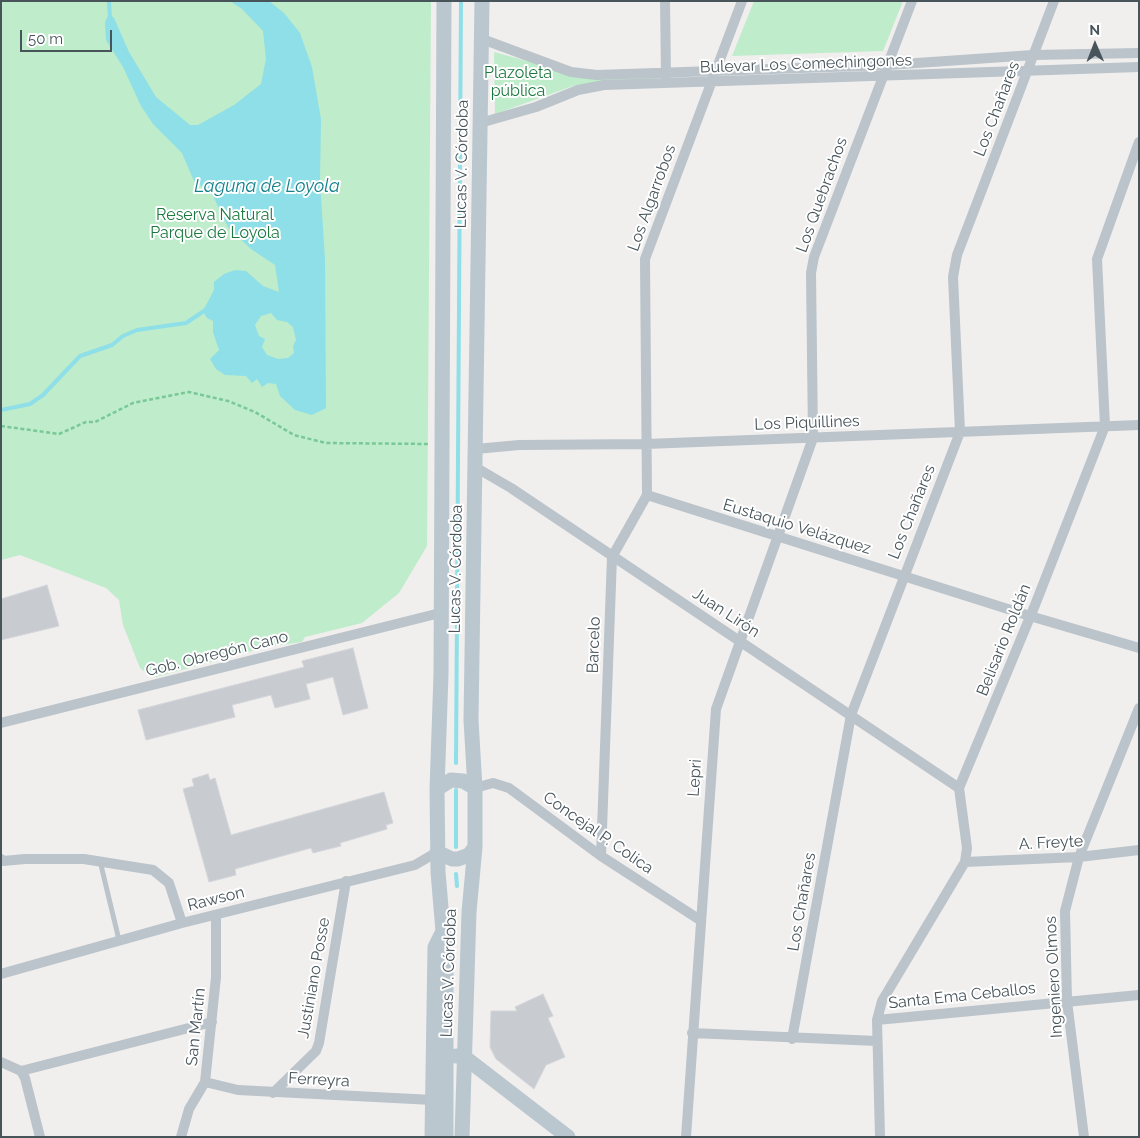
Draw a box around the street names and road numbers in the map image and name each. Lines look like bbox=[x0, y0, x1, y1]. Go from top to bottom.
street label: Bulevar Los Comechingones bbox=[700, 51, 912, 77]
street label: Los Chañares bbox=[970, 59, 1024, 159]
street label: Lucas V. Córdoba bbox=[451, 99, 473, 229]
street label: Los Quebrachos bbox=[792, 135, 852, 255]
street label: Los Algarrobos bbox=[624, 142, 680, 254]
street label: Los Piquillines bbox=[754, 412, 860, 434]
street label: Los Chañares bbox=[884, 462, 940, 562]
street label: Eustaquio Velázquez bbox=[721, 495, 873, 559]
street label: Lucas V. Córdoba bbox=[445, 504, 467, 634]
street label: Belisario Roldán bbox=[973, 581, 1035, 699]
street label: Juan Lirón bbox=[689, 584, 763, 642]
street label: Barcelo bbox=[583, 616, 605, 674]
street label: Gob. Obregón Cano bbox=[144, 627, 290, 681]
street label: Lepri bbox=[684, 759, 706, 797]
street label: Concejal P. Colica bbox=[539, 788, 657, 878]
street label: A. Freyte bbox=[1018, 832, 1084, 854]
street label: Los Chañares bbox=[784, 851, 820, 953]
street label: Rawson bbox=[185, 883, 247, 915]
street label: Lucas V. Córdoba bbox=[437, 908, 461, 1038]
street label: Justiniano Posse bbox=[294, 916, 334, 1040]
street label: Ingeniero Olmos bbox=[1041, 916, 1067, 1038]
street label: Santa Ema Ceballos bbox=[887, 979, 1037, 1013]
street label: San Martín bbox=[182, 987, 210, 1067]
street label: Ferreyra bbox=[288, 1069, 350, 1091]

